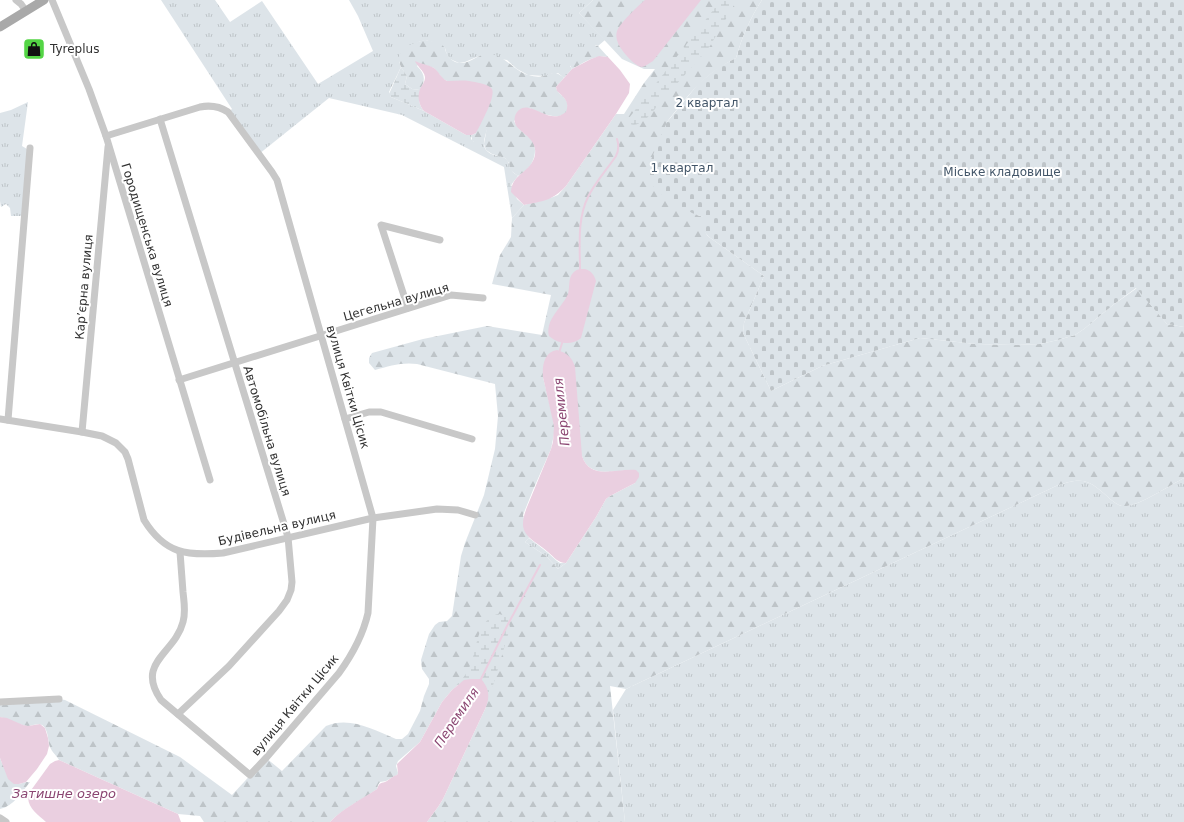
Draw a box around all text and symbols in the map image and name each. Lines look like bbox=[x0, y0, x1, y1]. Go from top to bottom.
shop icon: Tyreplus bbox=[21, 36, 47, 62]
place label: Tyreplus bbox=[49, 42, 99, 56]
park label: 2 квартал bbox=[676, 96, 738, 110]
park label: 1 квартал bbox=[651, 161, 713, 175]
street label: Городищенська вулиця bbox=[118, 162, 176, 308]
park label: Міське кладовище bbox=[943, 165, 1061, 179]
street label: Карʼєрна вулиця bbox=[72, 234, 96, 340]
street label: Цегельна вулиця bbox=[342, 280, 450, 324]
street label: вулиця Квітки Цісик bbox=[324, 324, 372, 450]
street label: Автомобільна вулиця bbox=[240, 364, 294, 498]
water label: Перемиля bbox=[550, 377, 573, 447]
street label: Будівельна вулиця bbox=[217, 508, 337, 548]
street label: вулиця Квітки Цісик bbox=[249, 652, 341, 758]
water label: Перемиля bbox=[431, 685, 482, 750]
water label: Затишне озеро bbox=[12, 786, 116, 801]

